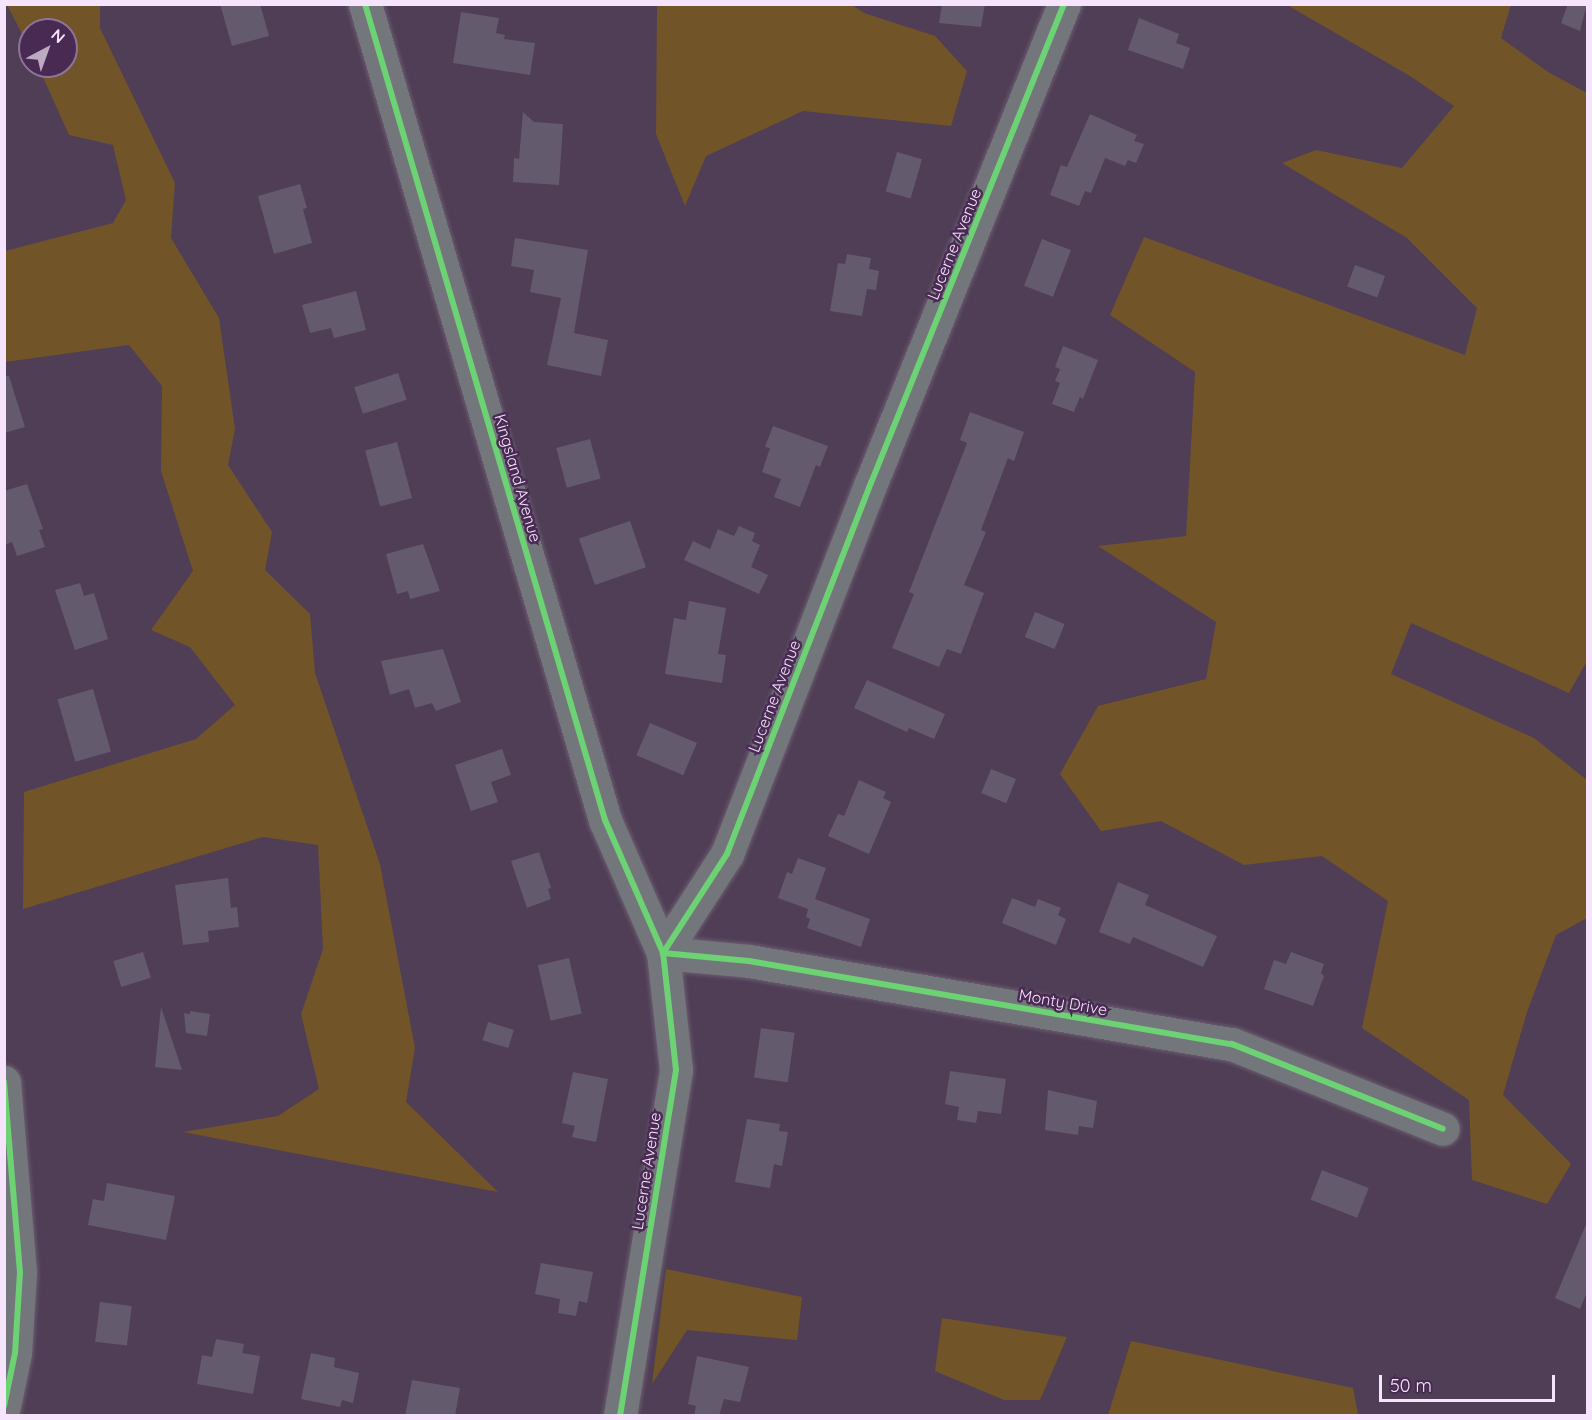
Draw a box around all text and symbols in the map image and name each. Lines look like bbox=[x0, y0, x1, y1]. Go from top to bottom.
north arrow bbox=[18, 18, 78, 78]
text: N bbox=[47, 25, 69, 47]
street label: Lucerne Avenue bbox=[923, 185, 985, 303]
street label: Kingsland Avenue bbox=[491, 412, 545, 544]
street label: Lucerne Avenue bbox=[744, 637, 804, 755]
street label: Monty Drive bbox=[1017, 985, 1109, 1019]
street label: Lucerne Avenue bbox=[627, 1111, 665, 1231]
scale bar bbox=[1382, 1363, 1558, 1401]
text: 50 m bbox=[1390, 1374, 1432, 1397]

